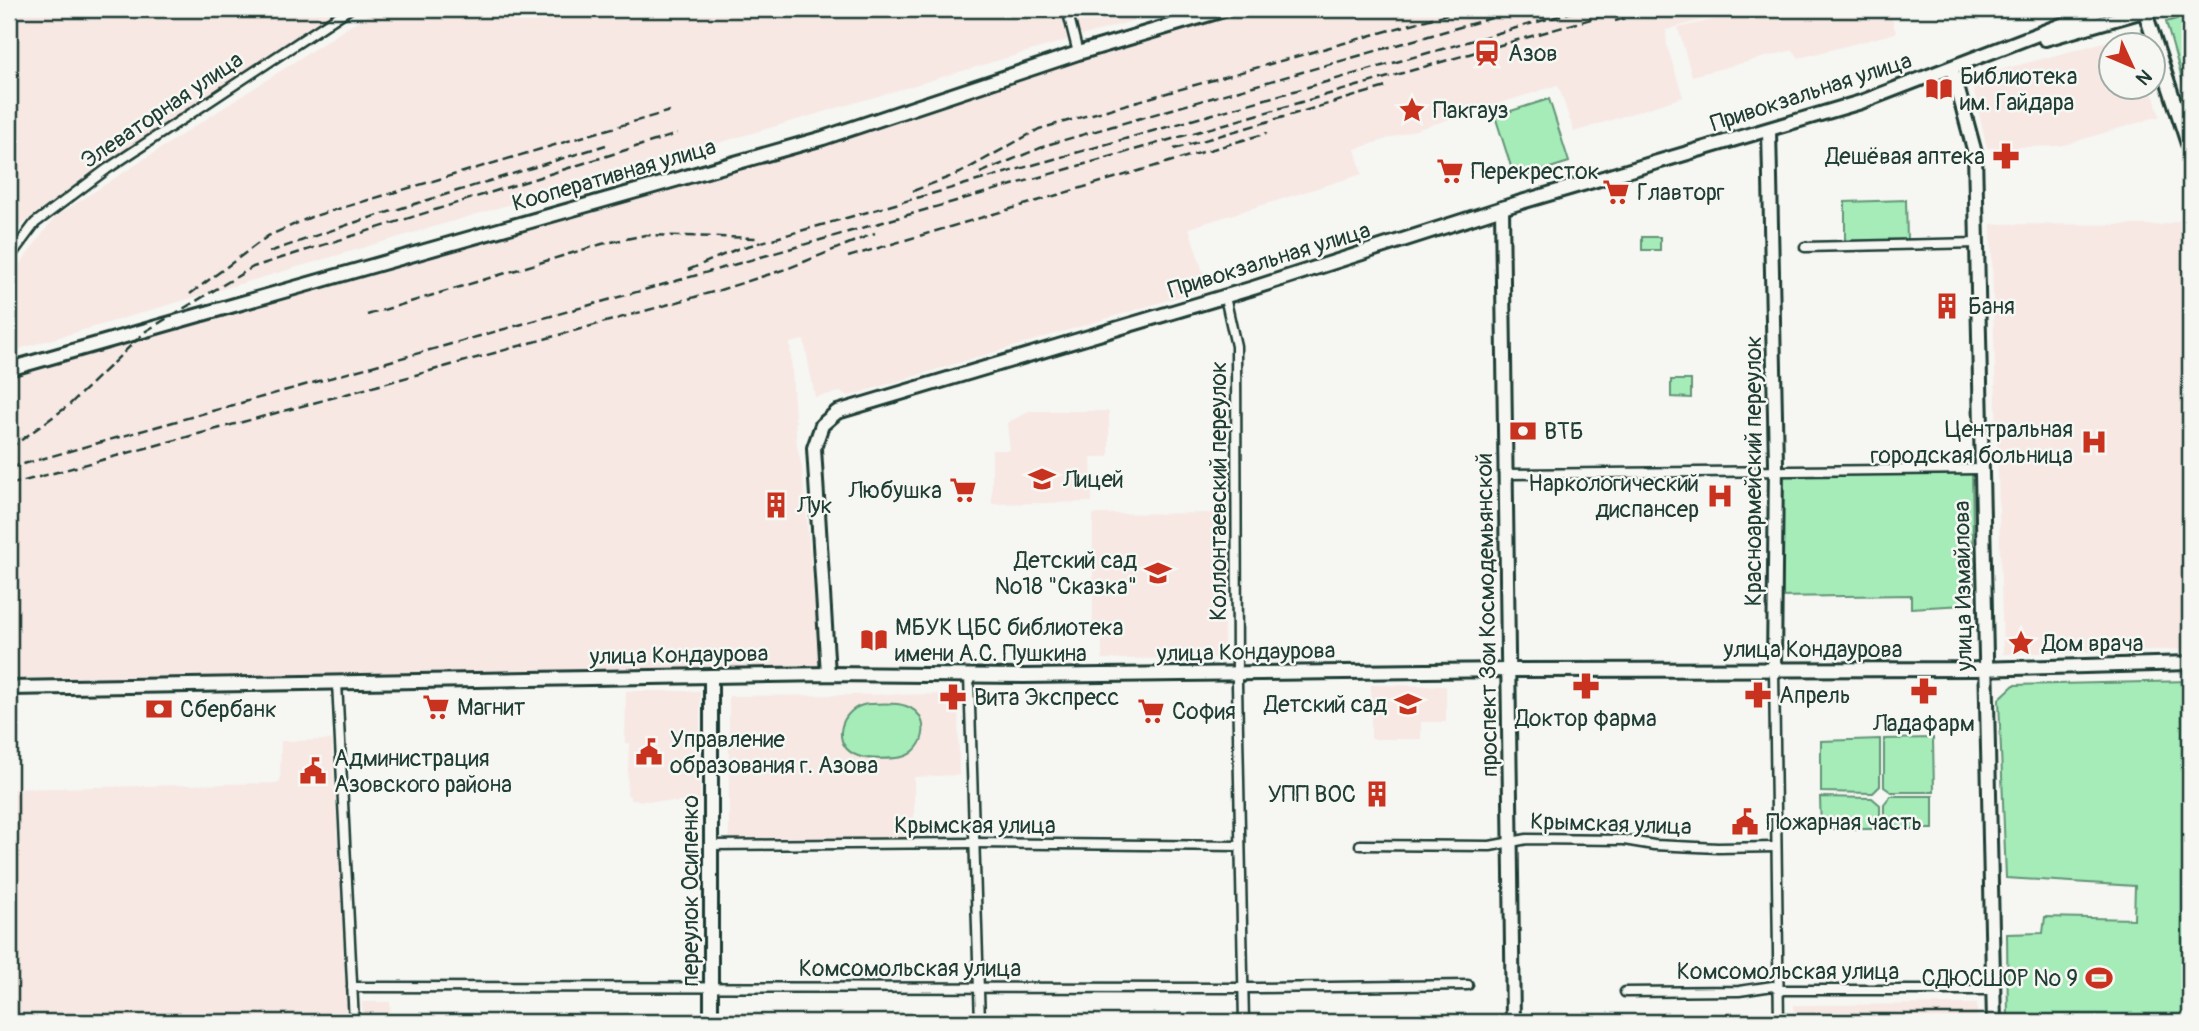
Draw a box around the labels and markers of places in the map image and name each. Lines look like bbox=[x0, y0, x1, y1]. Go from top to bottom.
station icon: Азов bbox=[1472, 38, 1502, 68]
place label: Азов bbox=[1508, 39, 1558, 68]
place label: Библиотека им. Гайдара bbox=[1960, 62, 2077, 117]
library icon: Библиотека им. Гайдара bbox=[1924, 74, 1954, 104]
place icon: Пакгауз bbox=[1397, 95, 1427, 125]
place label: Пакгауз bbox=[1433, 96, 1509, 125]
pharmacy icon: Дешёвая аптека bbox=[1991, 141, 2021, 171]
place label: Дешёвая аптека bbox=[1825, 142, 1985, 171]
supermarket icon: Перекресток bbox=[1435, 156, 1465, 186]
place label: Перекресток bbox=[1471, 157, 1599, 186]
supermarket icon: Главторг bbox=[1601, 177, 1631, 207]
place label: Главторг bbox=[1637, 178, 1725, 207]
building icon: Баня bbox=[1932, 291, 1962, 321]
place label: Баня bbox=[1968, 292, 2015, 321]
place label: Центральная городская больница bbox=[1871, 415, 2073, 470]
bank icon: ВТБ bbox=[1508, 416, 1538, 446]
place label: ВТБ bbox=[1544, 417, 1584, 446]
hospital icon: Центральная городская больница bbox=[2079, 427, 2109, 457]
school or university icon: Лицей bbox=[1027, 464, 1057, 494]
place label: Лицей bbox=[1062, 465, 1124, 494]
place label: Наркологический диспансер bbox=[1528, 469, 1699, 524]
supermarket icon: Любушка bbox=[948, 475, 978, 505]
place label: Любушка bbox=[847, 476, 942, 505]
hospital icon: Наркологический диспансер bbox=[1705, 481, 1735, 511]
building icon: Лук bbox=[761, 490, 791, 520]
place label: Лук bbox=[796, 491, 833, 520]
place label: Детский сад №18 "Сказка" bbox=[994, 546, 1137, 601]
school or university icon: Детский сад №18 "Сказка" bbox=[1143, 558, 1173, 588]
place label: МБУК ЦБС библиотека имени А.С. Пушкина bbox=[895, 613, 1123, 668]
library icon: МБУК ЦБС библиотека имени А.С. Пушкина bbox=[859, 625, 889, 655]
place icon: Дом врача bbox=[2006, 628, 2036, 658]
place label: Дом врача bbox=[2041, 629, 2143, 658]
pharmacy icon: Доктор фарма bbox=[1571, 671, 1601, 701]
pharmacy icon: Ладафарм bbox=[1909, 676, 1939, 706]
pharmacy icon: Апрель bbox=[1743, 680, 1773, 710]
place label: Апрель bbox=[1779, 681, 1851, 710]
pharmacy icon: Вита Экспресс bbox=[938, 682, 968, 712]
place label: Вита Экспресс bbox=[974, 683, 1119, 712]
school or university icon: Детский сад bbox=[1393, 689, 1423, 719]
place label: Детский сад bbox=[1263, 690, 1387, 719]
supermarket icon: Магнит bbox=[421, 692, 451, 722]
place label: Магнит bbox=[457, 693, 526, 722]
bank icon: Сбербанк bbox=[144, 694, 174, 724]
place label: Сбербанк bbox=[180, 695, 277, 724]
supermarket icon: София bbox=[1136, 696, 1166, 726]
place label: София bbox=[1172, 697, 1236, 726]
place label: Доктор фарма bbox=[1514, 704, 1657, 733]
place label: Ладафарм bbox=[1872, 709, 1975, 738]
place label: Управление образования г. Азова bbox=[670, 725, 878, 780]
public building icon: Управление образования г. Азова bbox=[634, 737, 664, 767]
place label: Администрация Азовского района bbox=[334, 744, 512, 799]
public building icon: Администрация Азовского района bbox=[298, 756, 328, 786]
building icon: УПП ВОС bbox=[1362, 779, 1392, 809]
place label: УПП ВОС bbox=[1268, 780, 1356, 809]
public building icon: Пожарная часть bbox=[1730, 807, 1760, 837]
place label: Пожарная часть bbox=[1766, 808, 1922, 837]
sports icon: СДЮСШОР № 9 bbox=[2084, 963, 2114, 993]
place label: СДЮСШОР № 9 bbox=[1921, 964, 2078, 993]

